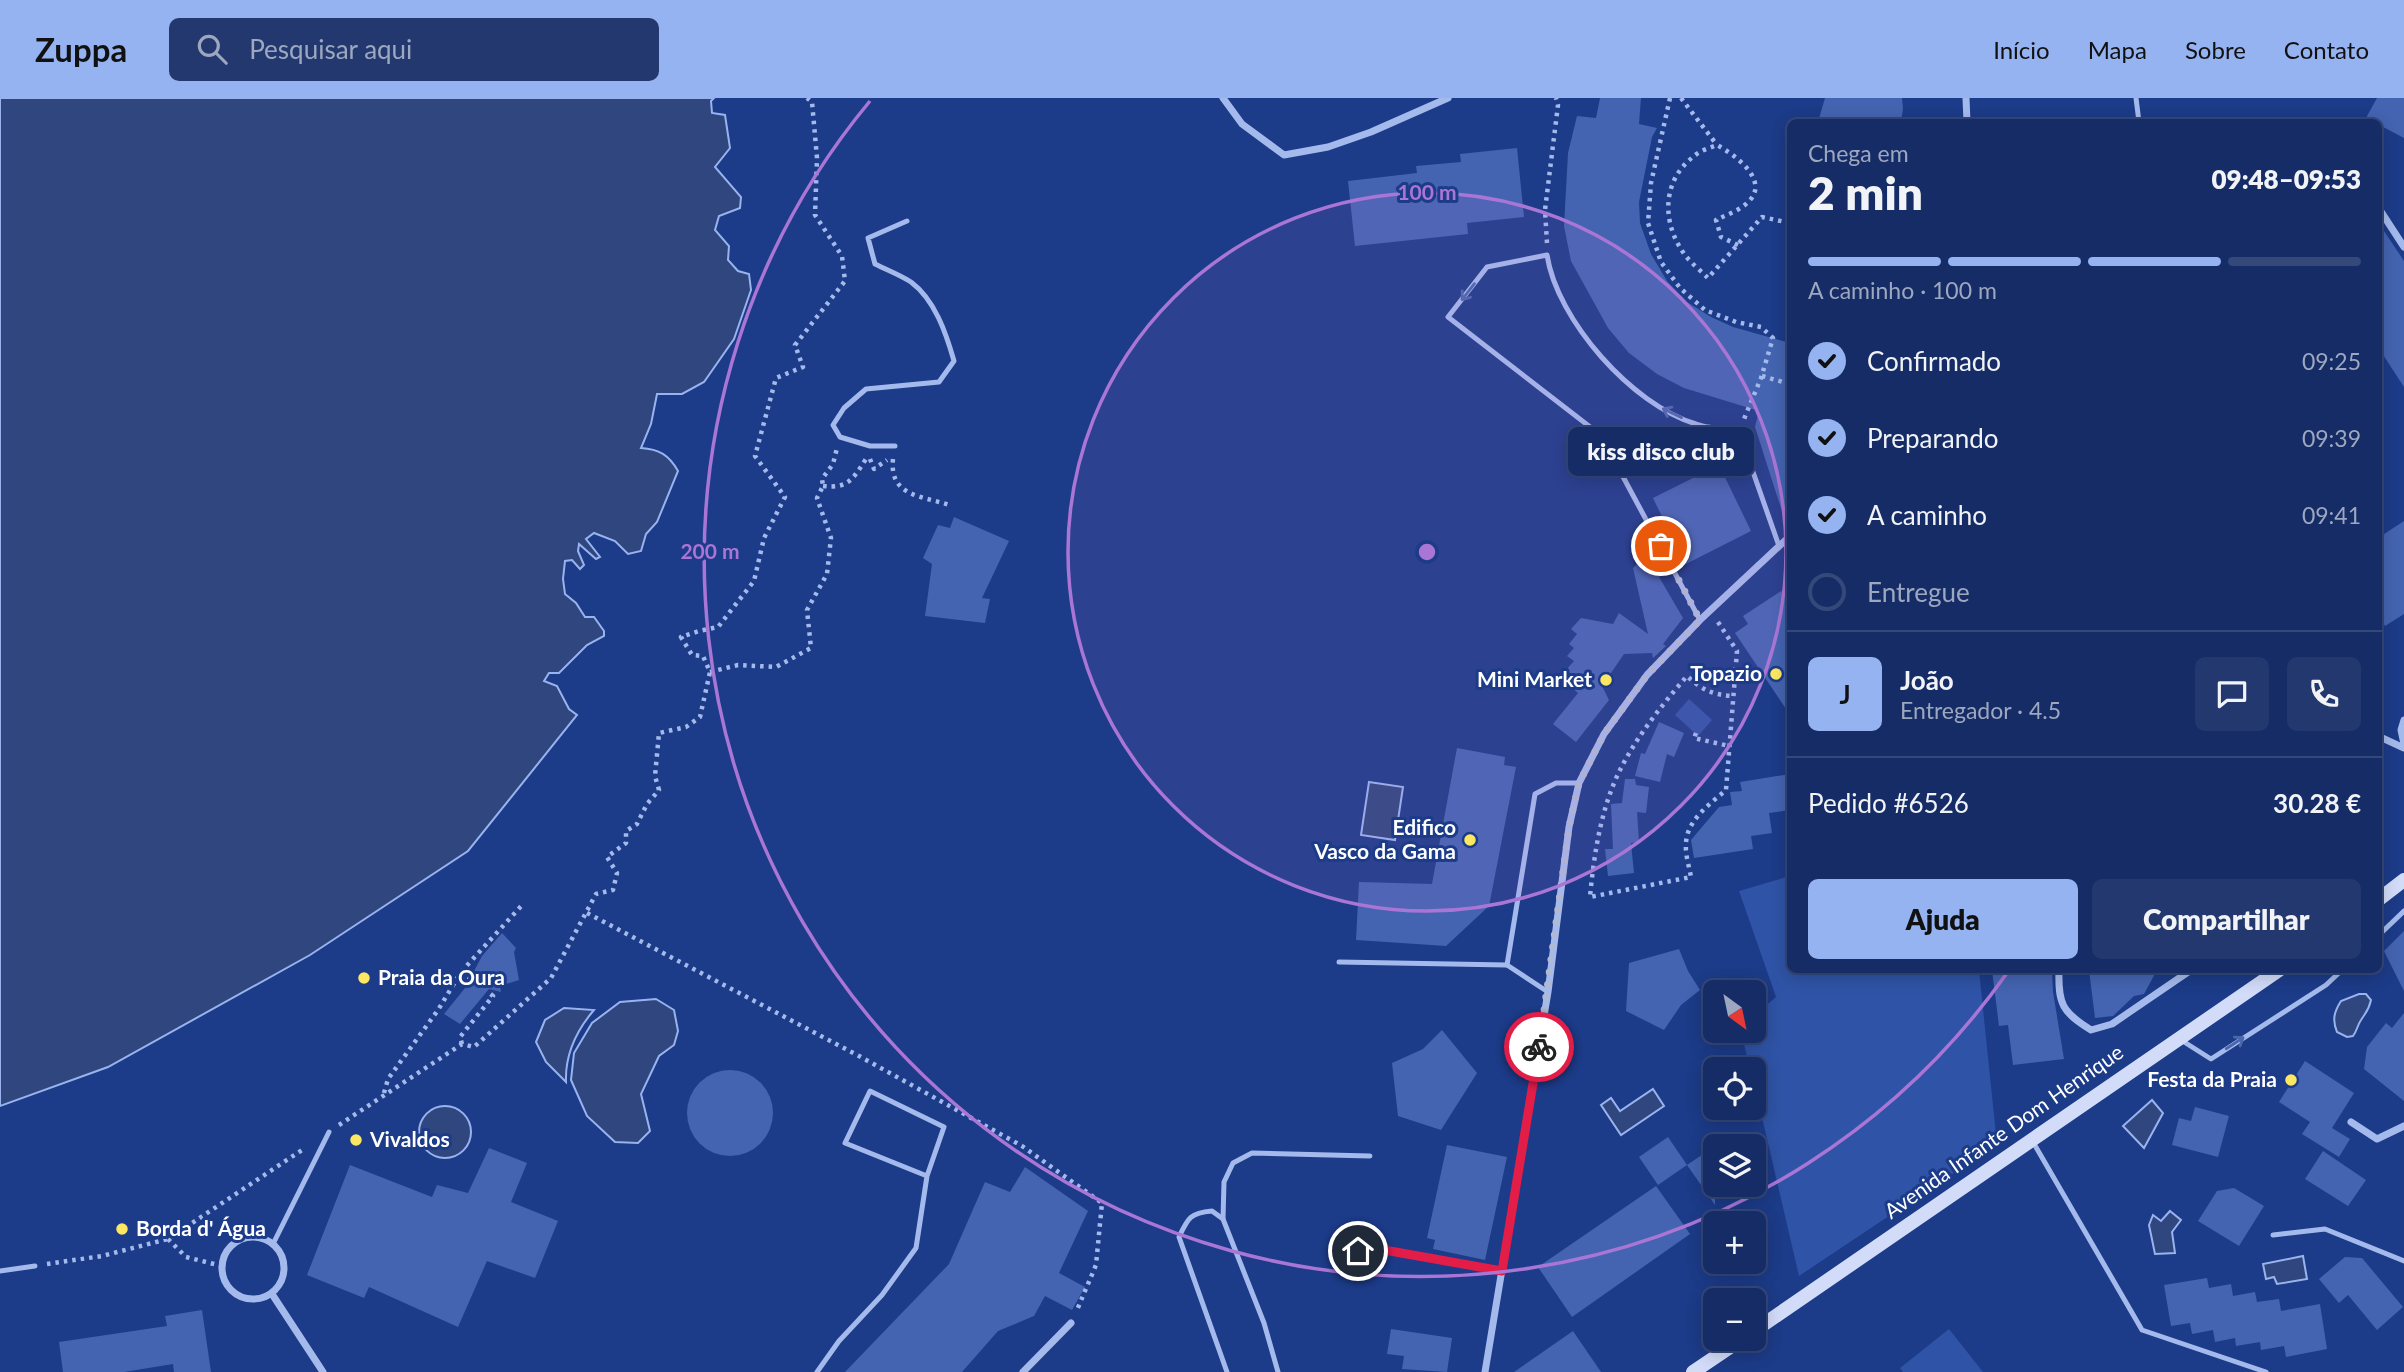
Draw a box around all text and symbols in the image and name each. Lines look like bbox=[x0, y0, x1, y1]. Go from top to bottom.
search box bbox=[169, 18, 659, 81]
text: Zuppa bbox=[35, 29, 127, 69]
icon: search bbox=[193, 30, 231, 68]
text: Pesquisar aqui bbox=[249, 33, 412, 65]
text: Início bbox=[1993, 35, 2050, 64]
text: Mapa bbox=[2088, 35, 2147, 64]
text: Sobre bbox=[2185, 35, 2246, 64]
text: Contato bbox=[2284, 35, 2369, 64]
text: Chega em bbox=[1808, 139, 1909, 167]
text: 09:48–09:53 bbox=[2211, 163, 2361, 195]
text: 2 min bbox=[1808, 165, 1923, 220]
text: 100 m bbox=[1397, 179, 1457, 204]
text: A caminho · 100 m bbox=[1808, 276, 1997, 304]
one-way arrow bbox=[1460, 282, 1475, 301]
icon: check bbox=[1808, 342, 1846, 380]
text: Confirmado bbox=[1867, 345, 2001, 377]
text: 09:25 bbox=[2302, 347, 2361, 375]
one-way arrow bbox=[1662, 406, 1683, 419]
icon: check bbox=[1808, 419, 1846, 457]
text: Preparando bbox=[1867, 422, 1999, 454]
text: 09:39 bbox=[2302, 424, 2361, 452]
callout: kiss disco club bbox=[1568, 427, 1754, 476]
text: kiss disco club bbox=[1587, 437, 1735, 465]
icon: check bbox=[1808, 496, 1846, 534]
text: A caminho bbox=[1867, 499, 1987, 531]
text: 09:41 bbox=[2302, 501, 2361, 529]
pin bbox=[1631, 516, 1691, 576]
icon: bag bbox=[1642, 527, 1680, 565]
text: 200 m bbox=[680, 538, 740, 563]
centre of rings bbox=[1415, 540, 1439, 564]
text: Entregue bbox=[1867, 576, 1970, 608]
button: chat bbox=[2195, 657, 2269, 731]
button: phone bbox=[2287, 657, 2361, 731]
place label: Topazio bbox=[1690, 660, 1762, 685]
text: João bbox=[1900, 664, 1954, 696]
place label: Mini Market bbox=[1477, 666, 1592, 691]
marker: Topazio bbox=[1768, 666, 1784, 682]
marker: Mini Market bbox=[1598, 672, 1614, 688]
text: J bbox=[1839, 678, 1851, 710]
text: Entregador · 4.5 bbox=[1900, 696, 2061, 724]
text: Pedido #6526 bbox=[1808, 787, 1969, 819]
text: 30.28 € bbox=[2273, 787, 2361, 819]
place label: Edifico Vasco da Gama bbox=[1313, 814, 1456, 863]
marker: Edifico Vasco da Gama bbox=[1462, 832, 1478, 848]
button: Ajuda bbox=[1808, 879, 2078, 959]
button: Compartilhar bbox=[2092, 879, 2361, 959]
place label: Praia da Oura bbox=[378, 964, 505, 989]
marker: Praia da Oura bbox=[356, 970, 372, 986]
north arrow bbox=[1703, 980, 1766, 1043]
map controls bbox=[1703, 980, 1766, 1351]
courier bbox=[1504, 1012, 1574, 1082]
icon: bike bbox=[1520, 1028, 1558, 1066]
one-way arrow bbox=[2225, 1036, 2245, 1050]
street label: Avenida Infante Dom Henrique bbox=[1879, 1039, 2127, 1223]
button: locate bbox=[1703, 1057, 1766, 1120]
place label: Festa da Praia bbox=[2147, 1066, 2277, 1091]
marker: Festa da Praia bbox=[2283, 1072, 2299, 1088]
place label: Vivaldos bbox=[369, 1126, 450, 1151]
marker: Vivaldos bbox=[348, 1132, 364, 1148]
button: layers bbox=[1703, 1134, 1766, 1197]
button: + bbox=[1703, 1211, 1766, 1274]
place label: Borda d' Água bbox=[136, 1215, 266, 1240]
marker: Borda d' Água bbox=[114, 1221, 130, 1237]
pin bbox=[1328, 1221, 1388, 1281]
icon: home bbox=[1339, 1232, 1377, 1270]
button: − bbox=[1703, 1288, 1766, 1351]

